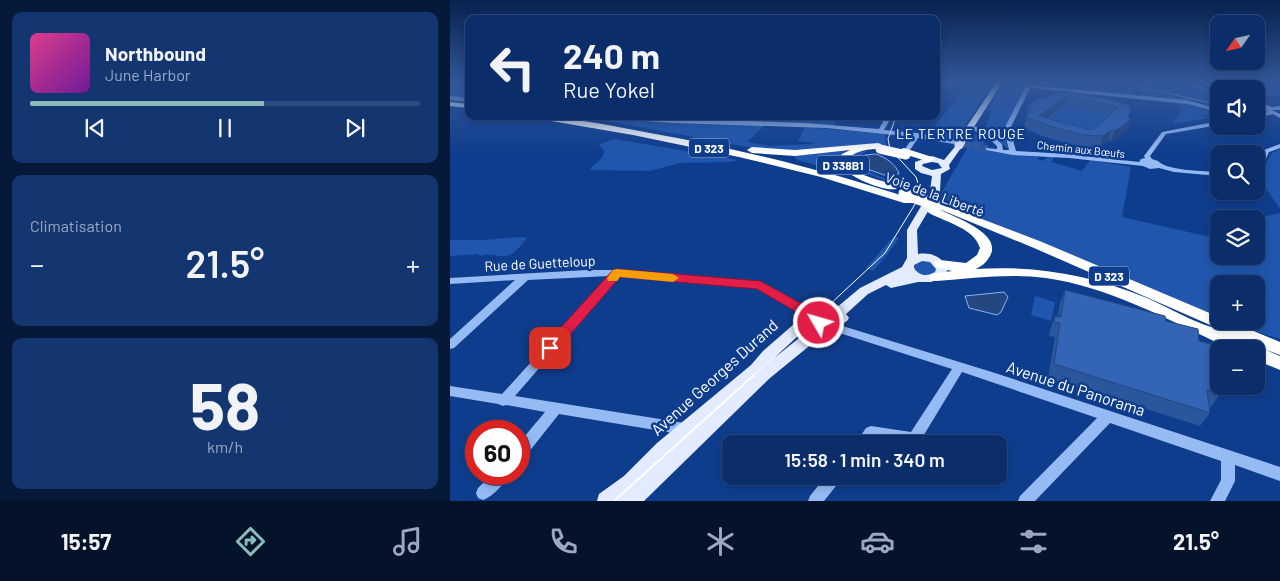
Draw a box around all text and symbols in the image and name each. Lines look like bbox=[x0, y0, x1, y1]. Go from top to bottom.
north arrow bbox=[1210, 15, 1265, 70]
map controls bbox=[1210, 15, 1265, 395]
text: 240 m bbox=[563, 34, 660, 76]
icon: left bbox=[480, 35, 545, 100]
text: Northbound bbox=[105, 42, 206, 65]
text: June Harbor bbox=[105, 65, 191, 84]
text: Rue Yokel bbox=[563, 76, 655, 102]
button: sound bbox=[1210, 80, 1265, 135]
icon: previous bbox=[81, 114, 109, 142]
icon: pause bbox=[211, 114, 239, 142]
icon: next bbox=[341, 114, 369, 142]
district label: LE TERTRE ROUGE bbox=[896, 125, 1026, 142]
road number: D 323 bbox=[689, 138, 729, 158]
street label: Chemin aux Bœufs bbox=[1036, 138, 1126, 160]
button: search bbox=[1210, 145, 1265, 200]
road number: D 338B1 bbox=[817, 156, 869, 174]
street label: Voie de la Liberté bbox=[883, 168, 987, 220]
button: layers bbox=[1210, 210, 1265, 265]
text: Climatisation bbox=[30, 216, 122, 235]
text: 21.5° bbox=[186, 240, 264, 286]
text: − bbox=[30, 247, 44, 281]
text: + bbox=[406, 247, 420, 281]
street label: Rue de Guetteloup bbox=[484, 252, 596, 274]
road number: D 323 bbox=[1089, 266, 1129, 286]
button: + bbox=[1210, 275, 1265, 330]
position arrow bbox=[792, 296, 844, 348]
street label: Avenue Georges Durand bbox=[647, 315, 781, 439]
pin bbox=[529, 327, 571, 369]
icon: arrive bbox=[536, 334, 564, 362]
button: − bbox=[1210, 340, 1265, 395]
street label: Avenue du Panorama bbox=[1004, 357, 1148, 419]
text: 58 bbox=[190, 365, 260, 443]
speed limit sign: 60 bbox=[465, 420, 530, 485]
text: km/h bbox=[207, 437, 243, 456]
text: 15:58 · 1 min · 340 m bbox=[784, 448, 945, 471]
icon: directions bbox=[233, 524, 268, 559]
icon: music bbox=[390, 524, 425, 559]
icon: phone bbox=[546, 524, 581, 559]
icon: climate bbox=[703, 524, 738, 559]
icon: car bbox=[860, 524, 895, 559]
icon: filters bbox=[1016, 524, 1051, 559]
text: 15:57 bbox=[61, 528, 111, 554]
text: 21.5° bbox=[1173, 528, 1219, 554]

